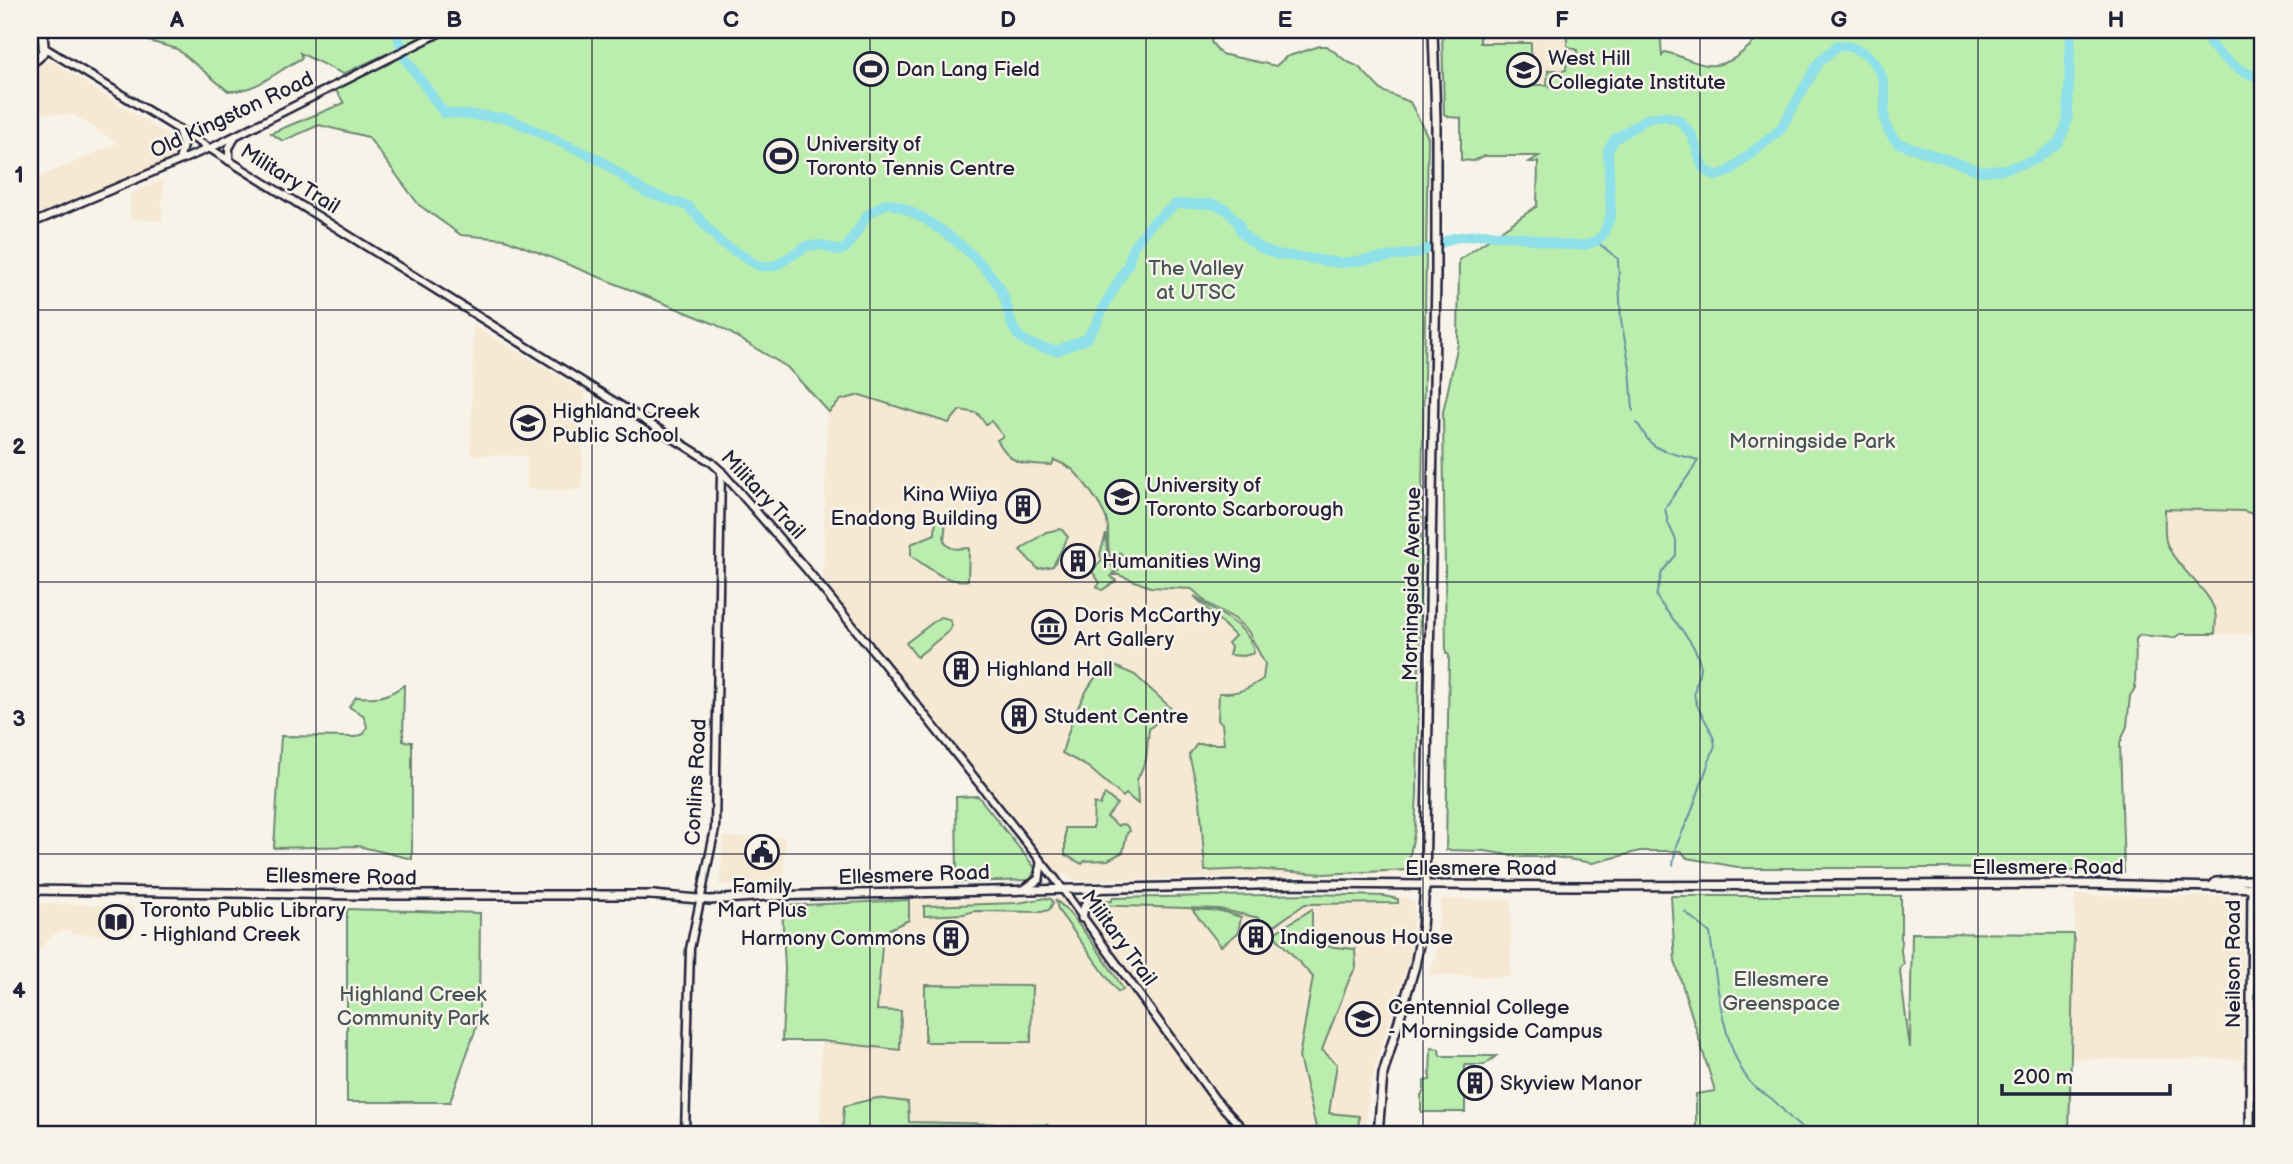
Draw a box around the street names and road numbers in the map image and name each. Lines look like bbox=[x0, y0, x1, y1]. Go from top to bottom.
street label: Old Kingston Road bbox=[146, 66, 318, 164]
street label: Military Trail bbox=[236, 139, 344, 219]
street label: Military Trail bbox=[716, 445, 810, 545]
street label: Morningside Avenue bbox=[1398, 487, 1426, 681]
street label: Conlins Road bbox=[680, 718, 712, 846]
street label: Ellesmere Road bbox=[1972, 855, 2124, 880]
street label: Ellesmere Road bbox=[1405, 856, 1557, 881]
street label: Ellesmere Road bbox=[838, 860, 990, 890]
street label: Ellesmere Road bbox=[265, 863, 417, 891]
street label: Military Trail bbox=[1076, 885, 1162, 991]
street label: Neilson Road bbox=[2221, 900, 2246, 1028]

